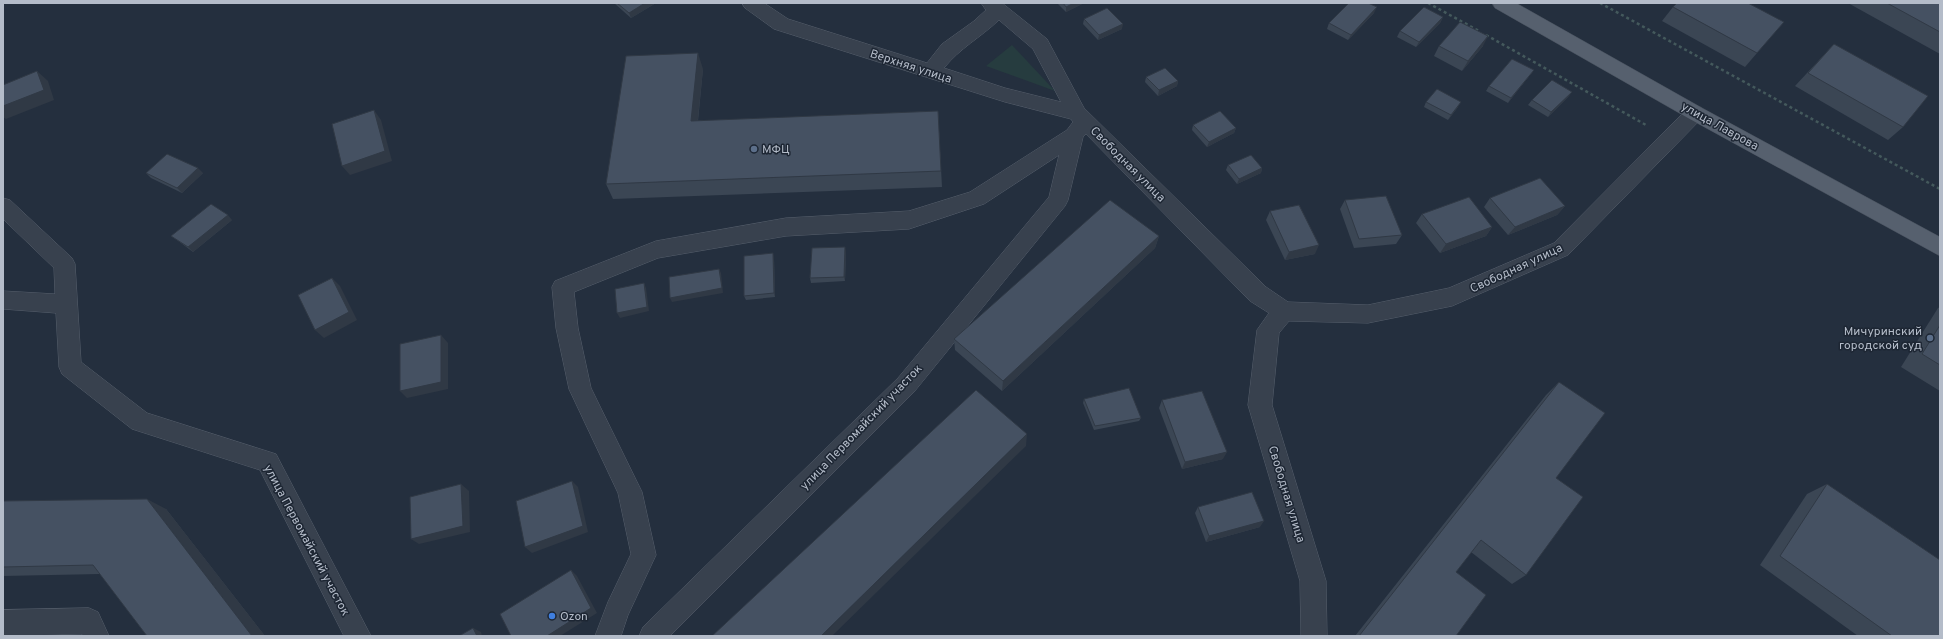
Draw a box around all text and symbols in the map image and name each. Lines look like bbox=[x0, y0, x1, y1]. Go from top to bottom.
street label: Верхняя улица bbox=[868, 46, 954, 88]
street label: улица Лаврова bbox=[1678, 99, 1761, 155]
street label: Свободная улица bbox=[1086, 124, 1168, 206]
place label: МФЦ bbox=[762, 142, 790, 158]
marker: МФЦ bbox=[749, 144, 759, 154]
street label: Свободная улица bbox=[1468, 240, 1565, 297]
place label: Мичуринский городской суд bbox=[1839, 324, 1922, 354]
marker: Мичуринский городской суд bbox=[1925, 333, 1935, 343]
street label: улица Первомайский участок bbox=[797, 361, 926, 494]
street label: Свободная улица bbox=[1264, 444, 1308, 545]
street label: улица Первомайский участок bbox=[259, 462, 353, 619]
place label: Ozon bbox=[560, 609, 588, 625]
marker: Ozon bbox=[547, 611, 557, 621]

